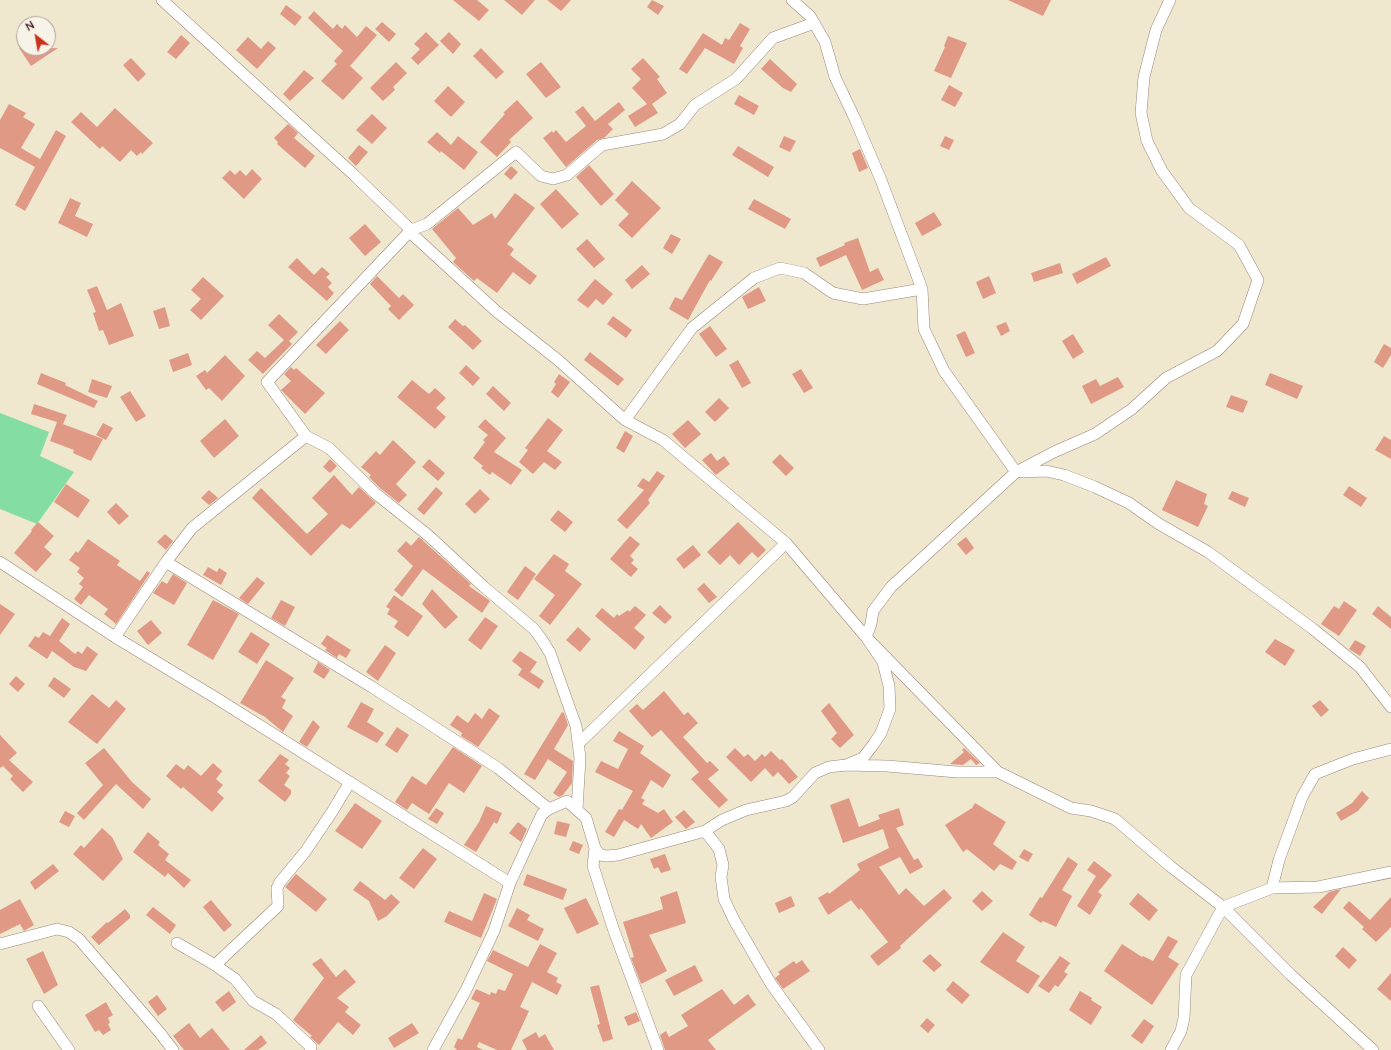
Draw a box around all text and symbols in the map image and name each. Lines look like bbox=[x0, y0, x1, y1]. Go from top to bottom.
north arrow bbox=[16, 16, 56, 56]
text: N bbox=[23, 18, 37, 34]

